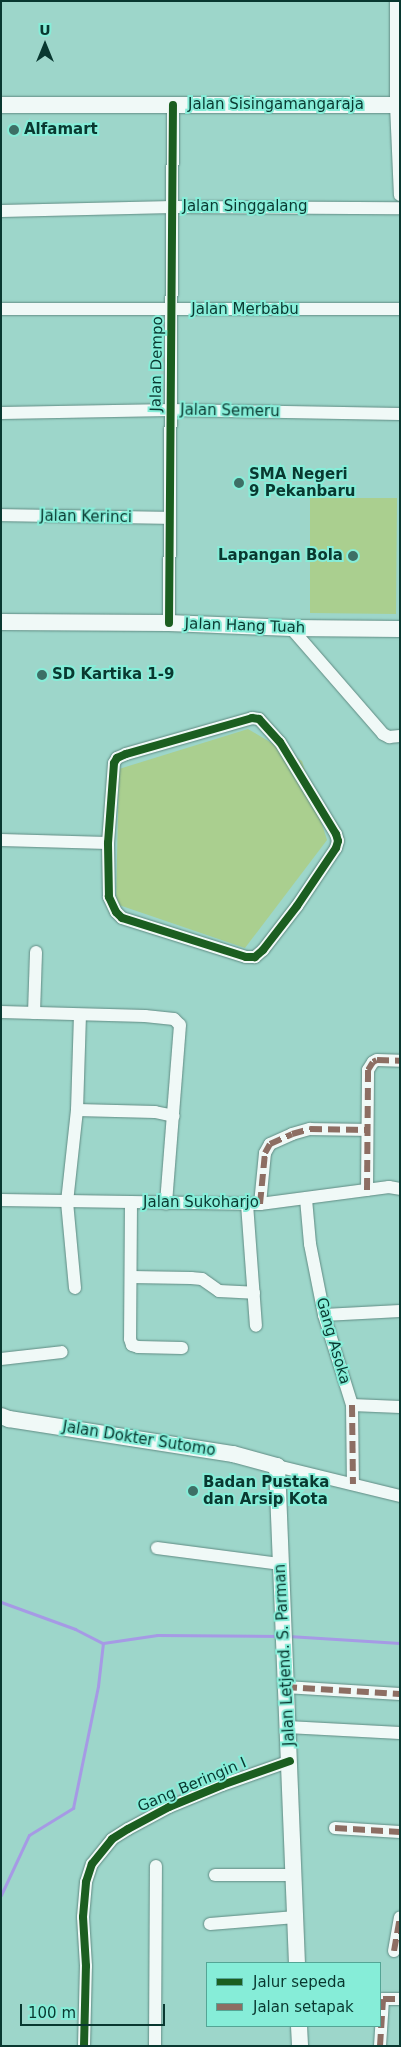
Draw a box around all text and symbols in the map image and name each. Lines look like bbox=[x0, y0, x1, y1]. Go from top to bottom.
north arrow bbox=[20, 20, 70, 70]
text: U bbox=[39, 22, 51, 38]
street label: Jalan Sisingamangaraja bbox=[188, 96, 364, 114]
place label: Alfamart bbox=[24, 121, 98, 139]
marker: Alfamart bbox=[8, 124, 20, 136]
street label: Jalan Singgalang bbox=[182, 198, 308, 216]
street label: Jalan Merbabu bbox=[191, 301, 299, 319]
street label: Jalan Dempo bbox=[147, 316, 167, 412]
street label: Jalan Semeru bbox=[180, 401, 280, 421]
place label: SMA Negeri 9 Pekanbaru bbox=[249, 465, 356, 500]
marker: SMA Negeri 9 Pekanbaru bbox=[233, 477, 245, 489]
street label: Jalan Kerinci bbox=[40, 507, 132, 527]
place label: Lapangan Bola bbox=[218, 547, 343, 565]
marker: Lapangan Bola bbox=[347, 550, 359, 562]
street label: Jalan Hang Tuah bbox=[184, 615, 306, 637]
place label: SD Kartika 1-9 bbox=[52, 666, 174, 684]
marker: SD Kartika 1-9 bbox=[36, 669, 48, 681]
street label: Jalan Sukoharjo bbox=[143, 1194, 259, 1212]
street label: Gang Asoka bbox=[312, 1296, 354, 1386]
street label: Jalan Dokter Sutomo bbox=[61, 1418, 217, 1460]
place label: Badan Pustaka dan Arsip Kota bbox=[203, 1473, 329, 1508]
marker: Badan Pustaka dan Arsip Kota bbox=[187, 1485, 199, 1497]
street label: Jalan Letjend. S. Parman bbox=[271, 1564, 299, 1746]
street label: Gang Beringin I bbox=[135, 1754, 249, 1816]
legend bbox=[206, 1962, 381, 2027]
text: Jalur sepeda bbox=[253, 1973, 346, 1991]
scale bar bbox=[22, 1994, 168, 2026]
text: Jalan setapak bbox=[253, 1998, 354, 2016]
text: 100 m bbox=[28, 2004, 76, 2022]

